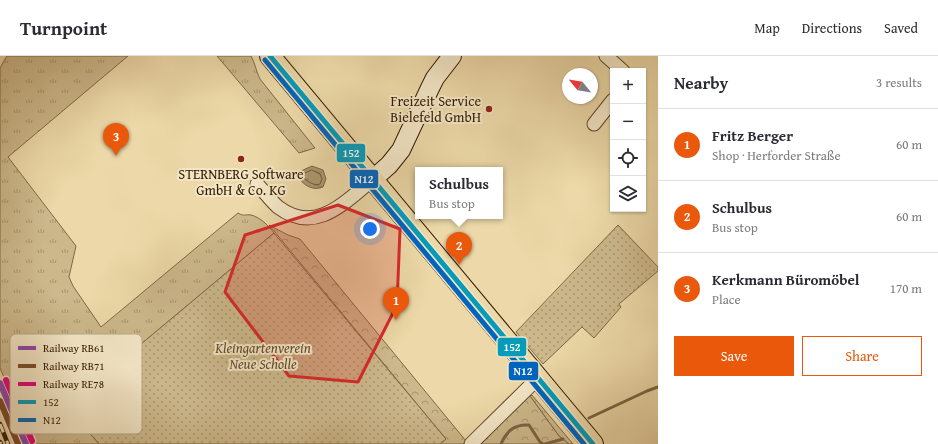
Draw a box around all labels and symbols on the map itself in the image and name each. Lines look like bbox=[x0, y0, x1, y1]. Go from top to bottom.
north arrow bbox=[562, 68, 598, 104]
place label: Freizeit Service Bielefeld GmbH bbox=[390, 91, 481, 127]
marker: Freizeit Service Bielefeld GmbH bbox=[484, 104, 494, 114]
pin: 3 bbox=[103, 123, 129, 156]
line badge: 152 bbox=[336, 143, 366, 163]
text: 152 bbox=[342, 145, 360, 161]
marker: STERNBERG Software GmbH & Co. KG bbox=[236, 154, 246, 164]
place label: STERNBERG Software GmbH & Co. KG bbox=[178, 164, 304, 200]
line badge: N12 bbox=[349, 169, 379, 189]
text: N12 bbox=[355, 171, 374, 187]
your location bbox=[360, 219, 380, 239]
pin: 2 bbox=[446, 232, 472, 265]
pin: 1 bbox=[383, 287, 409, 320]
legend bbox=[10, 334, 142, 434]
line badge: 152 bbox=[497, 337, 527, 357]
park label: Kleingartenverein Neue Scholle bbox=[214, 338, 311, 374]
text: 152 bbox=[503, 339, 521, 355]
text: Railway RB61 bbox=[43, 340, 105, 356]
text: Railway RB71 bbox=[43, 358, 105, 374]
line badge: N12 bbox=[508, 361, 539, 381]
text: N12 bbox=[514, 363, 533, 379]
text: Railway RE78 bbox=[43, 376, 104, 392]
text: 152 bbox=[43, 394, 59, 410]
text: N12 bbox=[43, 412, 61, 428]

